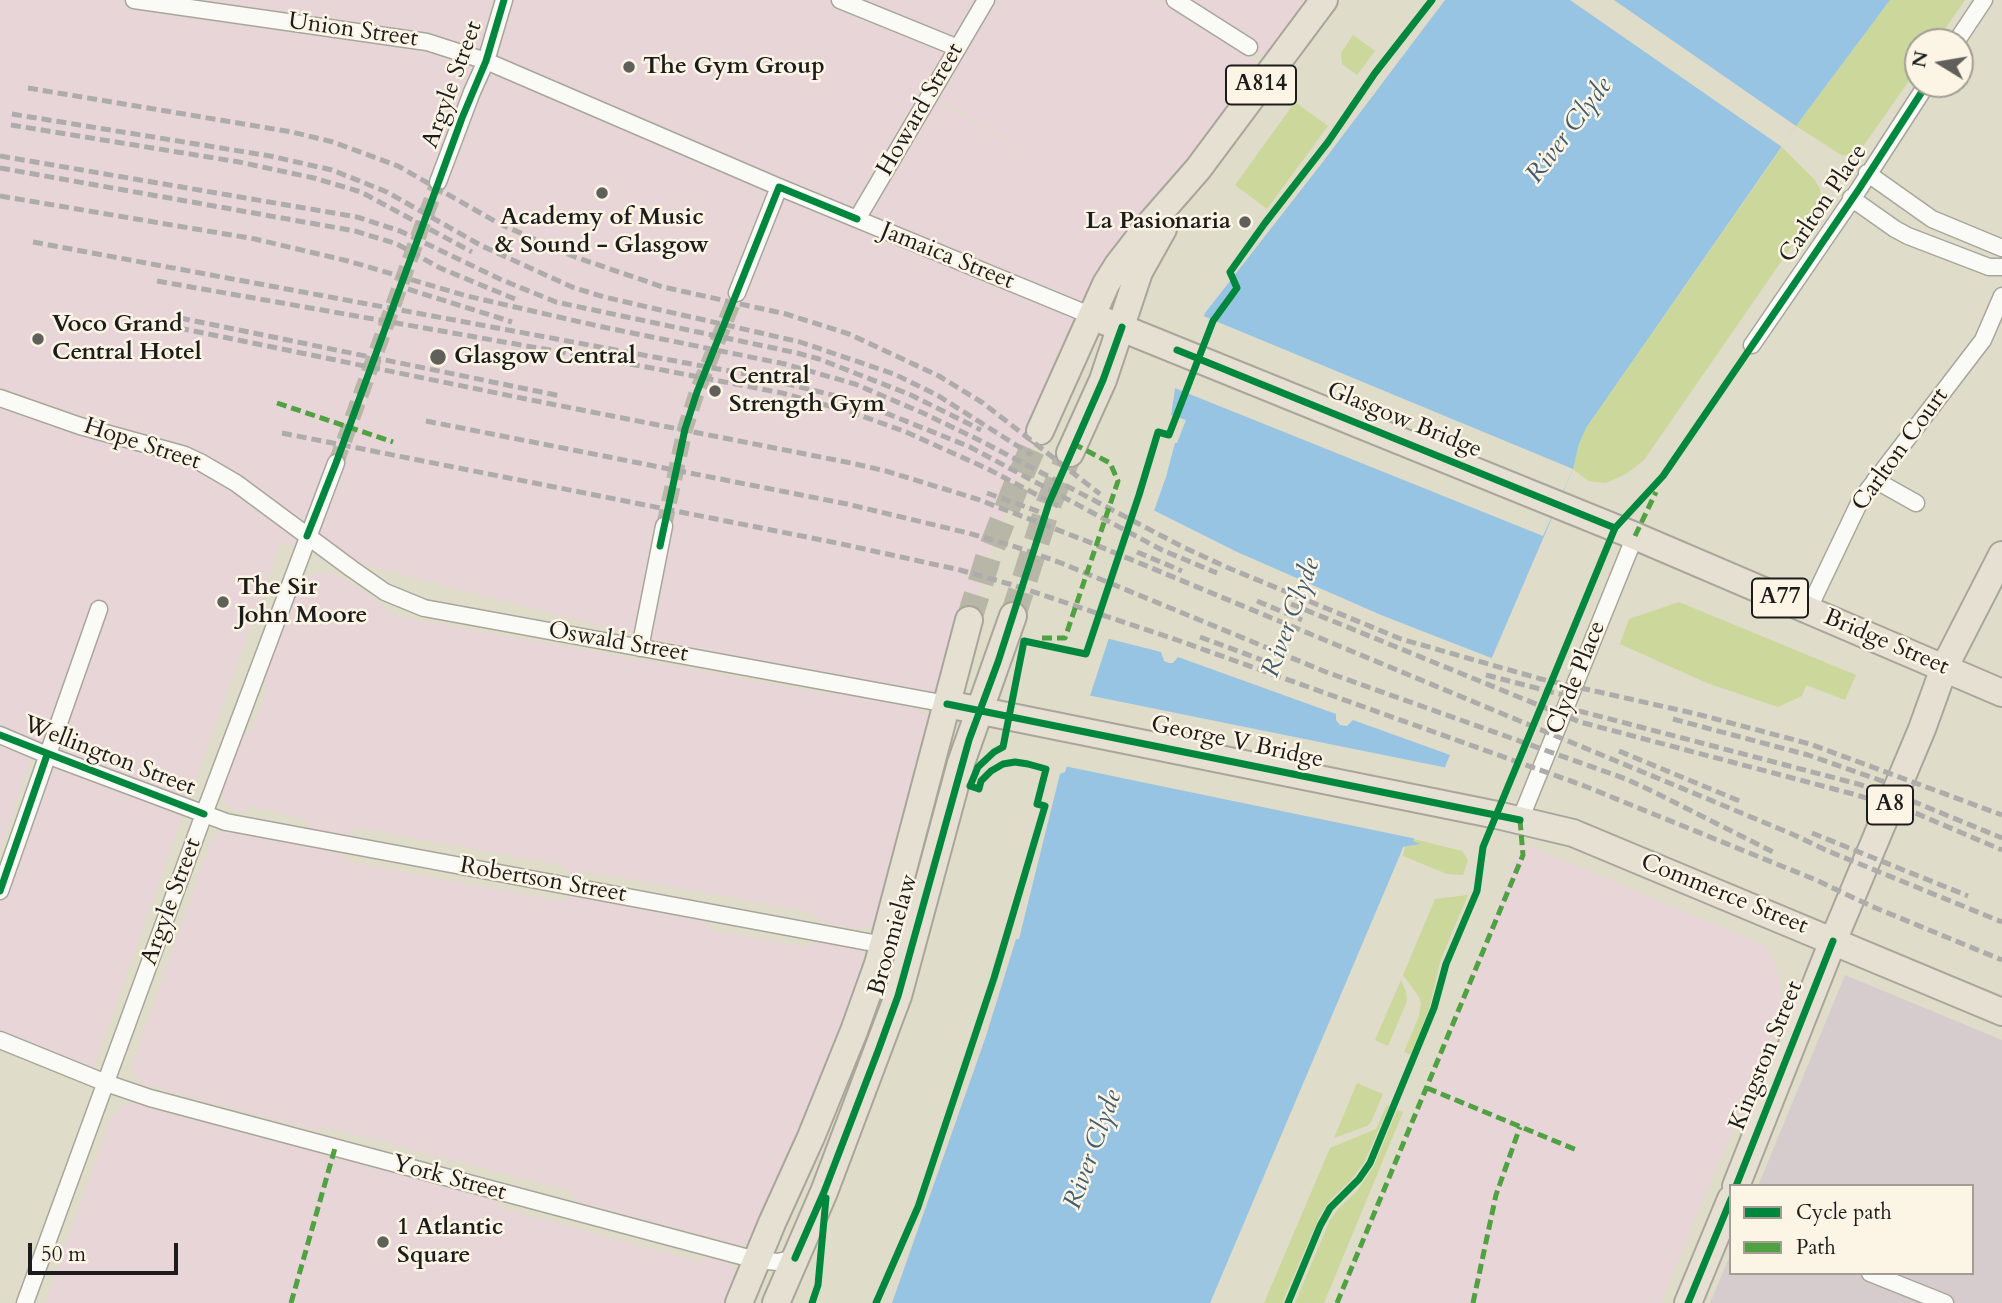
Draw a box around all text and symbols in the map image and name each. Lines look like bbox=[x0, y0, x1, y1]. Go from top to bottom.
street label: Union Street bbox=[286, 8, 420, 54]
street label: Argyle Street bbox=[417, 18, 489, 152]
north arrow bbox=[1904, 28, 1974, 98]
street label: Howard Street bbox=[871, 39, 971, 181]
text: N bbox=[1906, 49, 1935, 70]
place label: The Gym Group bbox=[643, 53, 825, 81]
marker: The Gym Group bbox=[621, 59, 637, 75]
road number: A814 bbox=[1226, 66, 1296, 104]
water label: River Clyde bbox=[1520, 72, 1620, 190]
street label: Carlton Place bbox=[1774, 139, 1874, 269]
marker: Academy of Music & Sound - Glasgow bbox=[594, 185, 610, 201]
place label: Academy of Music & Sound - Glasgow bbox=[495, 204, 709, 260]
place label: La Pasionaria bbox=[1085, 208, 1231, 236]
marker: La Pasionaria bbox=[1237, 214, 1253, 230]
street label: Jamaica Street bbox=[876, 217, 1018, 297]
place label: Voco Grand Central Hotel bbox=[52, 311, 202, 367]
marker: Voco Grand Central Hotel bbox=[30, 331, 46, 347]
place label: Glasgow Central bbox=[454, 343, 636, 371]
marker: Glasgow Central bbox=[428, 347, 448, 367]
place label: Central Strength Gym bbox=[729, 363, 885, 419]
street label: Glasgow Bridge bbox=[1322, 377, 1486, 465]
marker: Central Strength Gym bbox=[707, 383, 723, 399]
street label: Carlton Court bbox=[1847, 383, 1955, 517]
street label: Hope Street bbox=[80, 413, 204, 477]
water label: River Clyde bbox=[1256, 554, 1328, 682]
place label: The Sir John Moore bbox=[237, 574, 367, 630]
road number: A77 bbox=[1752, 578, 1808, 618]
marker: The Sir John Moore bbox=[215, 594, 231, 610]
street label: Bridge Street bbox=[1819, 604, 1953, 682]
street label: Oswald Street bbox=[546, 617, 690, 669]
street label: Clyde Place bbox=[1541, 617, 1613, 739]
street label: Wellington Street bbox=[19, 711, 199, 803]
street label: George V Bridge bbox=[1148, 711, 1326, 775]
road number: A8 bbox=[1867, 786, 1913, 824]
street label: Argyle Street bbox=[136, 835, 208, 969]
street label: Commerce Street bbox=[1636, 848, 1812, 942]
street label: Robertson Street bbox=[458, 852, 628, 910]
street label: Broomielaw bbox=[863, 871, 925, 999]
street label: Kingston Street bbox=[1724, 977, 1810, 1135]
water label: River Clyde bbox=[1058, 1086, 1130, 1214]
street label: York Street bbox=[389, 1150, 509, 1208]
legend bbox=[1729, 1184, 1974, 1275]
text: Cycle path bbox=[1796, 1198, 1892, 1227]
place label: 1 Atlantic Square bbox=[397, 1214, 503, 1270]
scale bar bbox=[32, 1230, 182, 1274]
text: Path bbox=[1796, 1233, 1836, 1262]
marker: 1 Atlantic Square bbox=[375, 1234, 391, 1250]
text: 50 m bbox=[41, 1240, 86, 1269]

